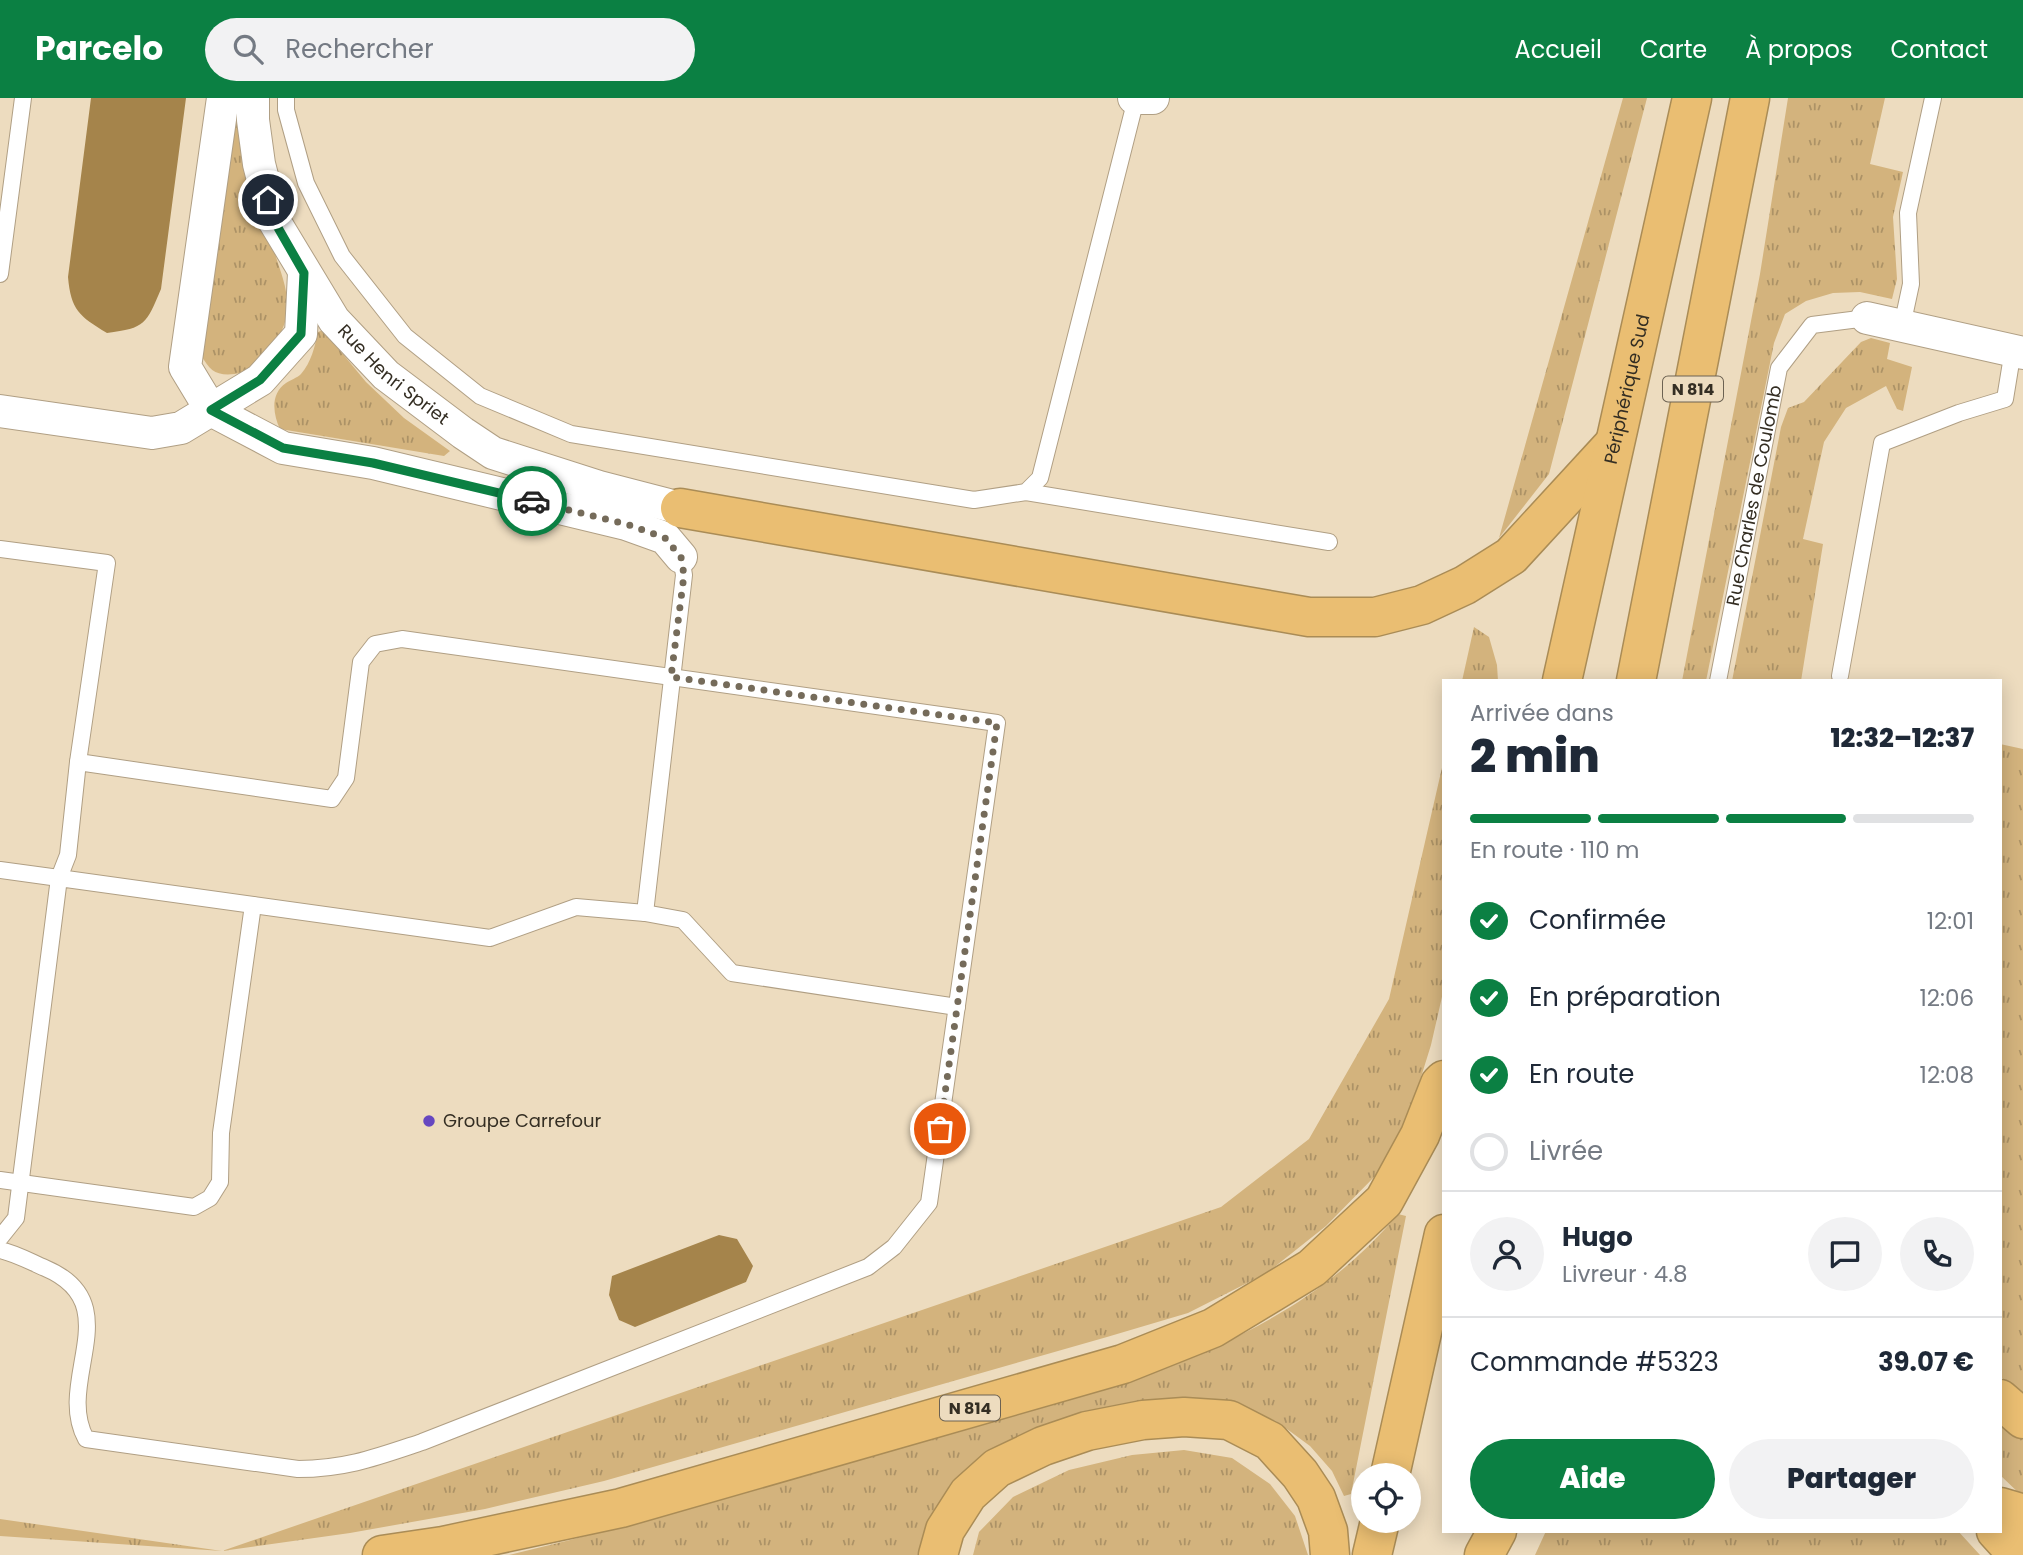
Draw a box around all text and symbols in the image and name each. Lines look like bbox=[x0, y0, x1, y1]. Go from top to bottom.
search box bbox=[205, 18, 695, 81]
text: Parcelo bbox=[35, 25, 163, 72]
icon: search bbox=[229, 30, 267, 68]
text: Rechercher bbox=[285, 31, 434, 67]
text: Accueil bbox=[1515, 33, 1602, 66]
text: Carte bbox=[1640, 33, 1707, 66]
text: À propos bbox=[1745, 33, 1852, 66]
text: Contact bbox=[1890, 33, 1988, 66]
pin bbox=[238, 170, 298, 230]
icon: home bbox=[249, 181, 287, 219]
street label: Périphérique Sud bbox=[1598, 312, 1655, 466]
street label: Rue Henri Spriet bbox=[332, 318, 454, 430]
road number: N 814 bbox=[1663, 376, 1723, 402]
street label: Rue Charles de Coulomb bbox=[1720, 383, 1787, 608]
courier bbox=[497, 466, 567, 536]
icon: car bbox=[513, 482, 551, 520]
text: Arrivée dans bbox=[1470, 697, 1614, 729]
text: 12:32–12:37 bbox=[1831, 720, 1974, 756]
text: 2 min bbox=[1470, 724, 1600, 788]
text: En route · 110 m bbox=[1470, 834, 1639, 866]
icon: check bbox=[1470, 902, 1508, 940]
text: Confirmée bbox=[1529, 902, 1666, 938]
text: 12:01 bbox=[1927, 905, 1974, 937]
icon: check bbox=[1470, 979, 1508, 1017]
text: En préparation bbox=[1529, 979, 1721, 1015]
text: 12:06 bbox=[1919, 982, 1974, 1014]
icon: check bbox=[1470, 1056, 1508, 1094]
text: En route bbox=[1529, 1056, 1634, 1092]
text: 12:08 bbox=[1920, 1059, 1974, 1091]
pin bbox=[910, 1099, 970, 1159]
place label: Groupe Carrefour bbox=[443, 1108, 602, 1133]
icon: bag bbox=[921, 1110, 959, 1148]
marker: Groupe Carrefour bbox=[421, 1113, 437, 1129]
text: Livrée bbox=[1529, 1133, 1603, 1169]
button: person bbox=[1470, 1217, 1544, 1291]
button: chat bbox=[1808, 1217, 1882, 1291]
button: phone bbox=[1900, 1217, 1974, 1291]
text: Hugo bbox=[1562, 1219, 1633, 1255]
text: Livreur · 4.8 bbox=[1562, 1258, 1688, 1290]
text: Commande #5323 bbox=[1470, 1344, 1719, 1380]
text: 39.07 € bbox=[1878, 1344, 1974, 1380]
road number: N 814 bbox=[940, 1396, 1000, 1420]
button: Aide bbox=[1470, 1439, 1715, 1519]
button: Partager bbox=[1729, 1439, 1974, 1519]
map controls bbox=[1351, 1463, 1421, 1533]
button: locate bbox=[1351, 1463, 1421, 1533]

